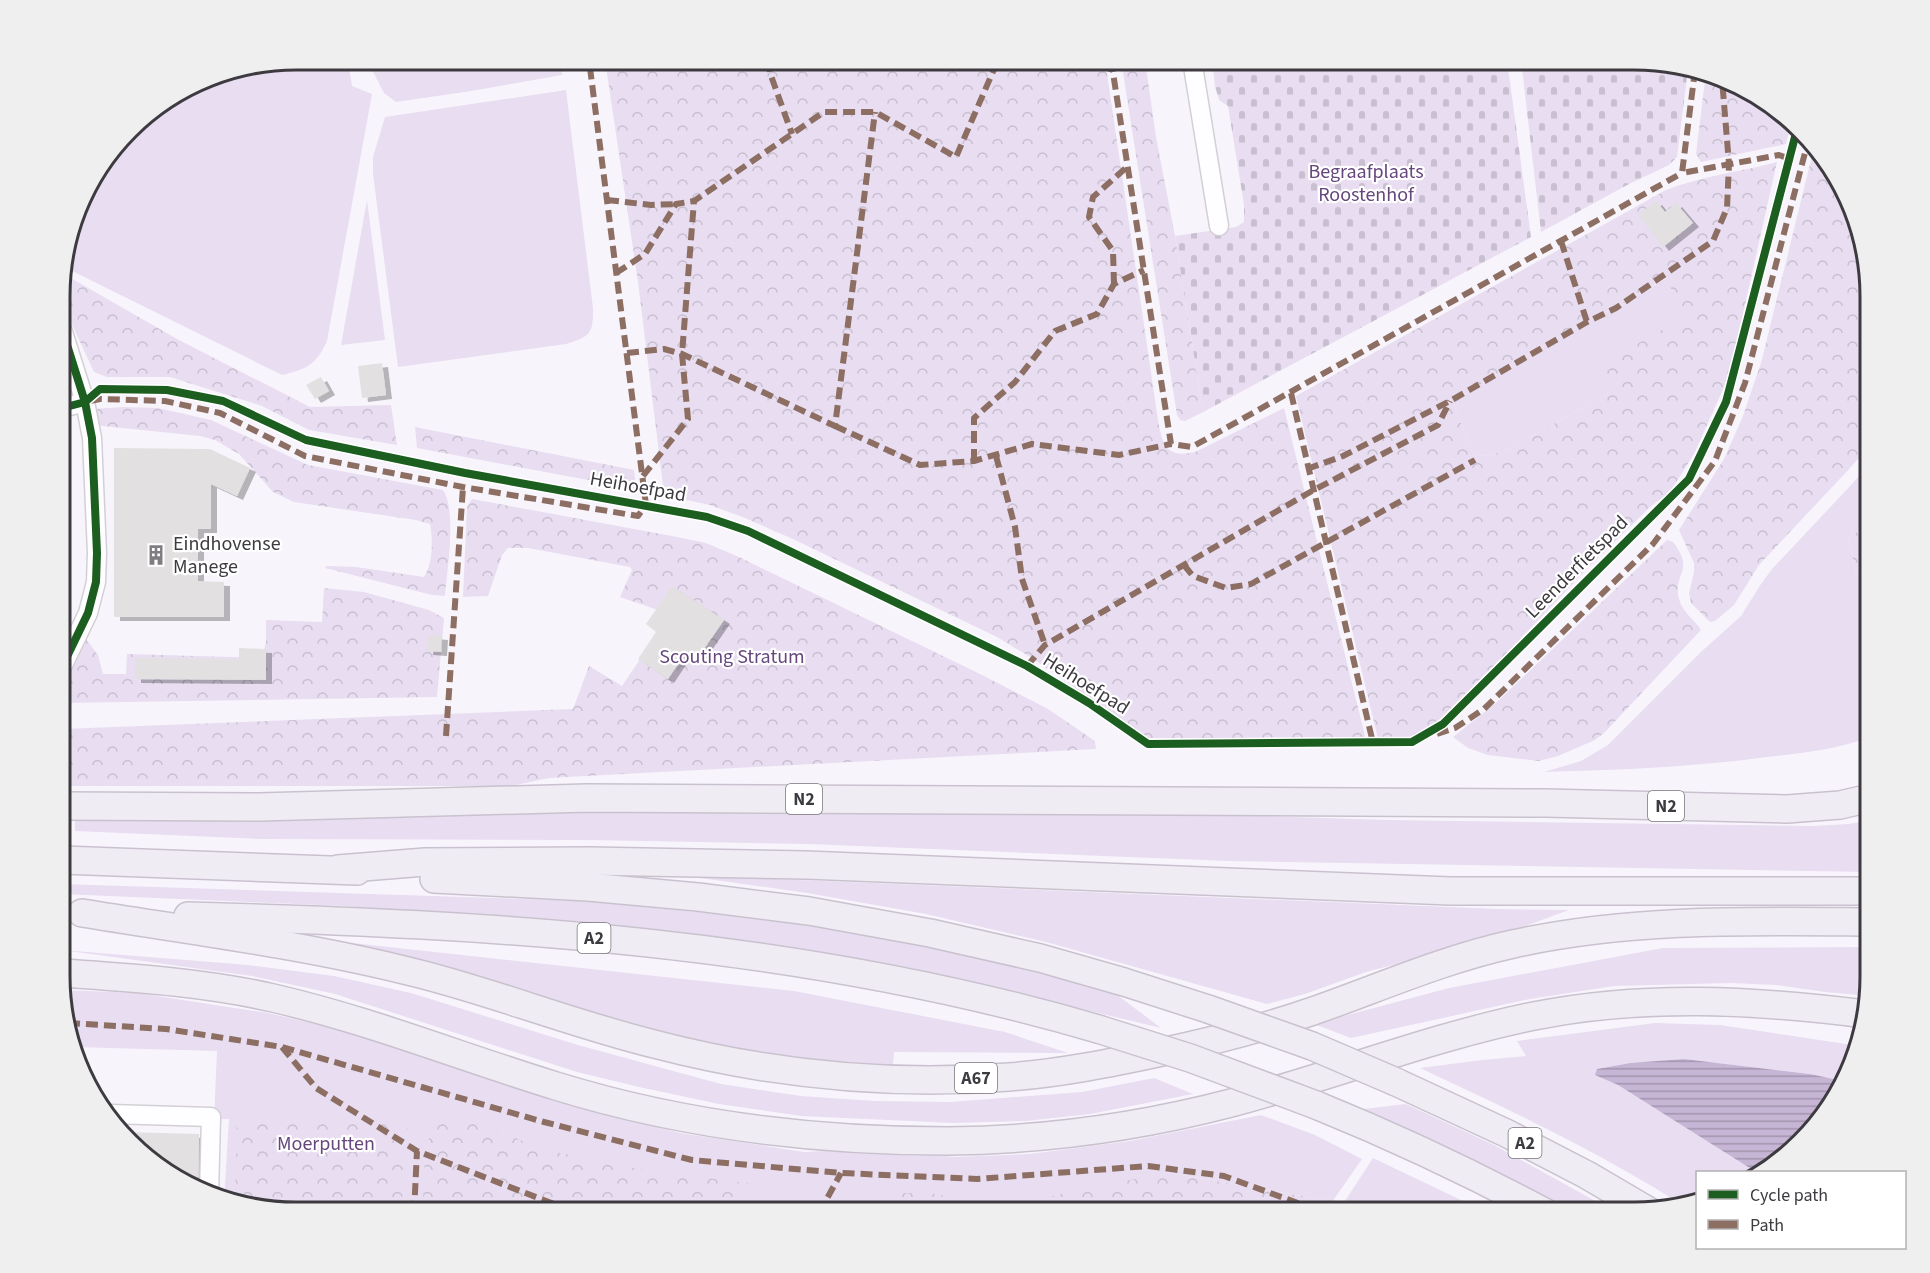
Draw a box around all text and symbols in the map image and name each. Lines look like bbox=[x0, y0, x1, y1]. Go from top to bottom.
park label: Begraafplaats Roostenhof bbox=[1308, 158, 1424, 209]
street label: Heihoefpad bbox=[588, 465, 688, 509]
street label: Leenderfietspad bbox=[1519, 509, 1635, 625]
place label: Eindhovense Manege bbox=[173, 530, 281, 581]
building icon: Eindhovense Manege bbox=[144, 543, 168, 567]
park label: Scouting Stratum bbox=[659, 643, 805, 671]
street label: Heihoefpad bbox=[1037, 646, 1135, 722]
road number: N2 bbox=[786, 784, 822, 814]
road number: N2 bbox=[1648, 791, 1684, 821]
road number: A2 bbox=[578, 923, 610, 953]
road number: A67 bbox=[955, 1063, 997, 1093]
road number: A2 bbox=[1508, 1128, 1541, 1158]
park label: Moerputten bbox=[277, 1130, 375, 1158]
legend bbox=[1696, 1171, 1906, 1249]
text: Cycle path bbox=[1750, 1183, 1828, 1208]
text: Path bbox=[1750, 1213, 1784, 1238]

